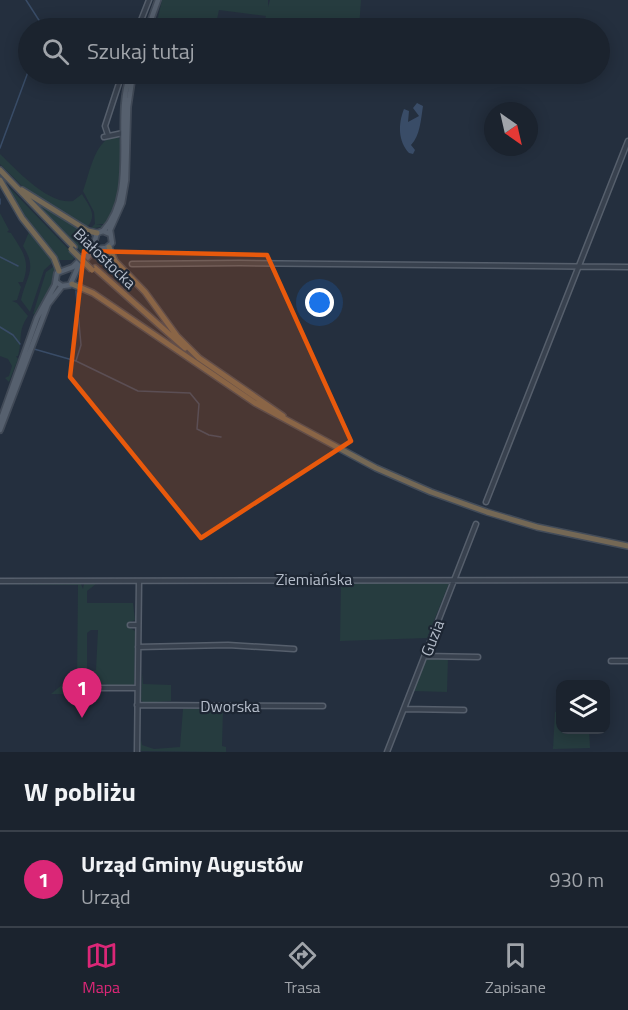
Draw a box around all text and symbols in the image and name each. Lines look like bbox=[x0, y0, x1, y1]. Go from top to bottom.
search box bbox=[18, 18, 610, 84]
text: Szukaj tutaj bbox=[87, 34, 195, 68]
icon: search bbox=[39, 35, 72, 68]
north arrow bbox=[484, 102, 538, 156]
street label: Białostocka bbox=[68, 222, 142, 294]
your location bbox=[305, 288, 334, 317]
street label: Ziemiańska bbox=[276, 567, 352, 591]
street label: Guzia bbox=[414, 616, 450, 660]
pin: 1 bbox=[62, 668, 101, 718]
map controls bbox=[556, 680, 610, 734]
button: layers bbox=[556, 680, 610, 734]
street label: Dworska bbox=[200, 694, 260, 718]
text: W pobliżu bbox=[24, 772, 136, 811]
text: Urząd Gminy Augustów bbox=[81, 847, 303, 881]
text: 1 bbox=[38, 864, 49, 895]
text: 930 m bbox=[549, 864, 604, 895]
text: Urząd bbox=[81, 881, 130, 912]
tab: Mapa bbox=[82, 939, 120, 999]
tab: Trasa bbox=[285, 939, 321, 999]
tab: Zapisane bbox=[485, 939, 546, 999]

